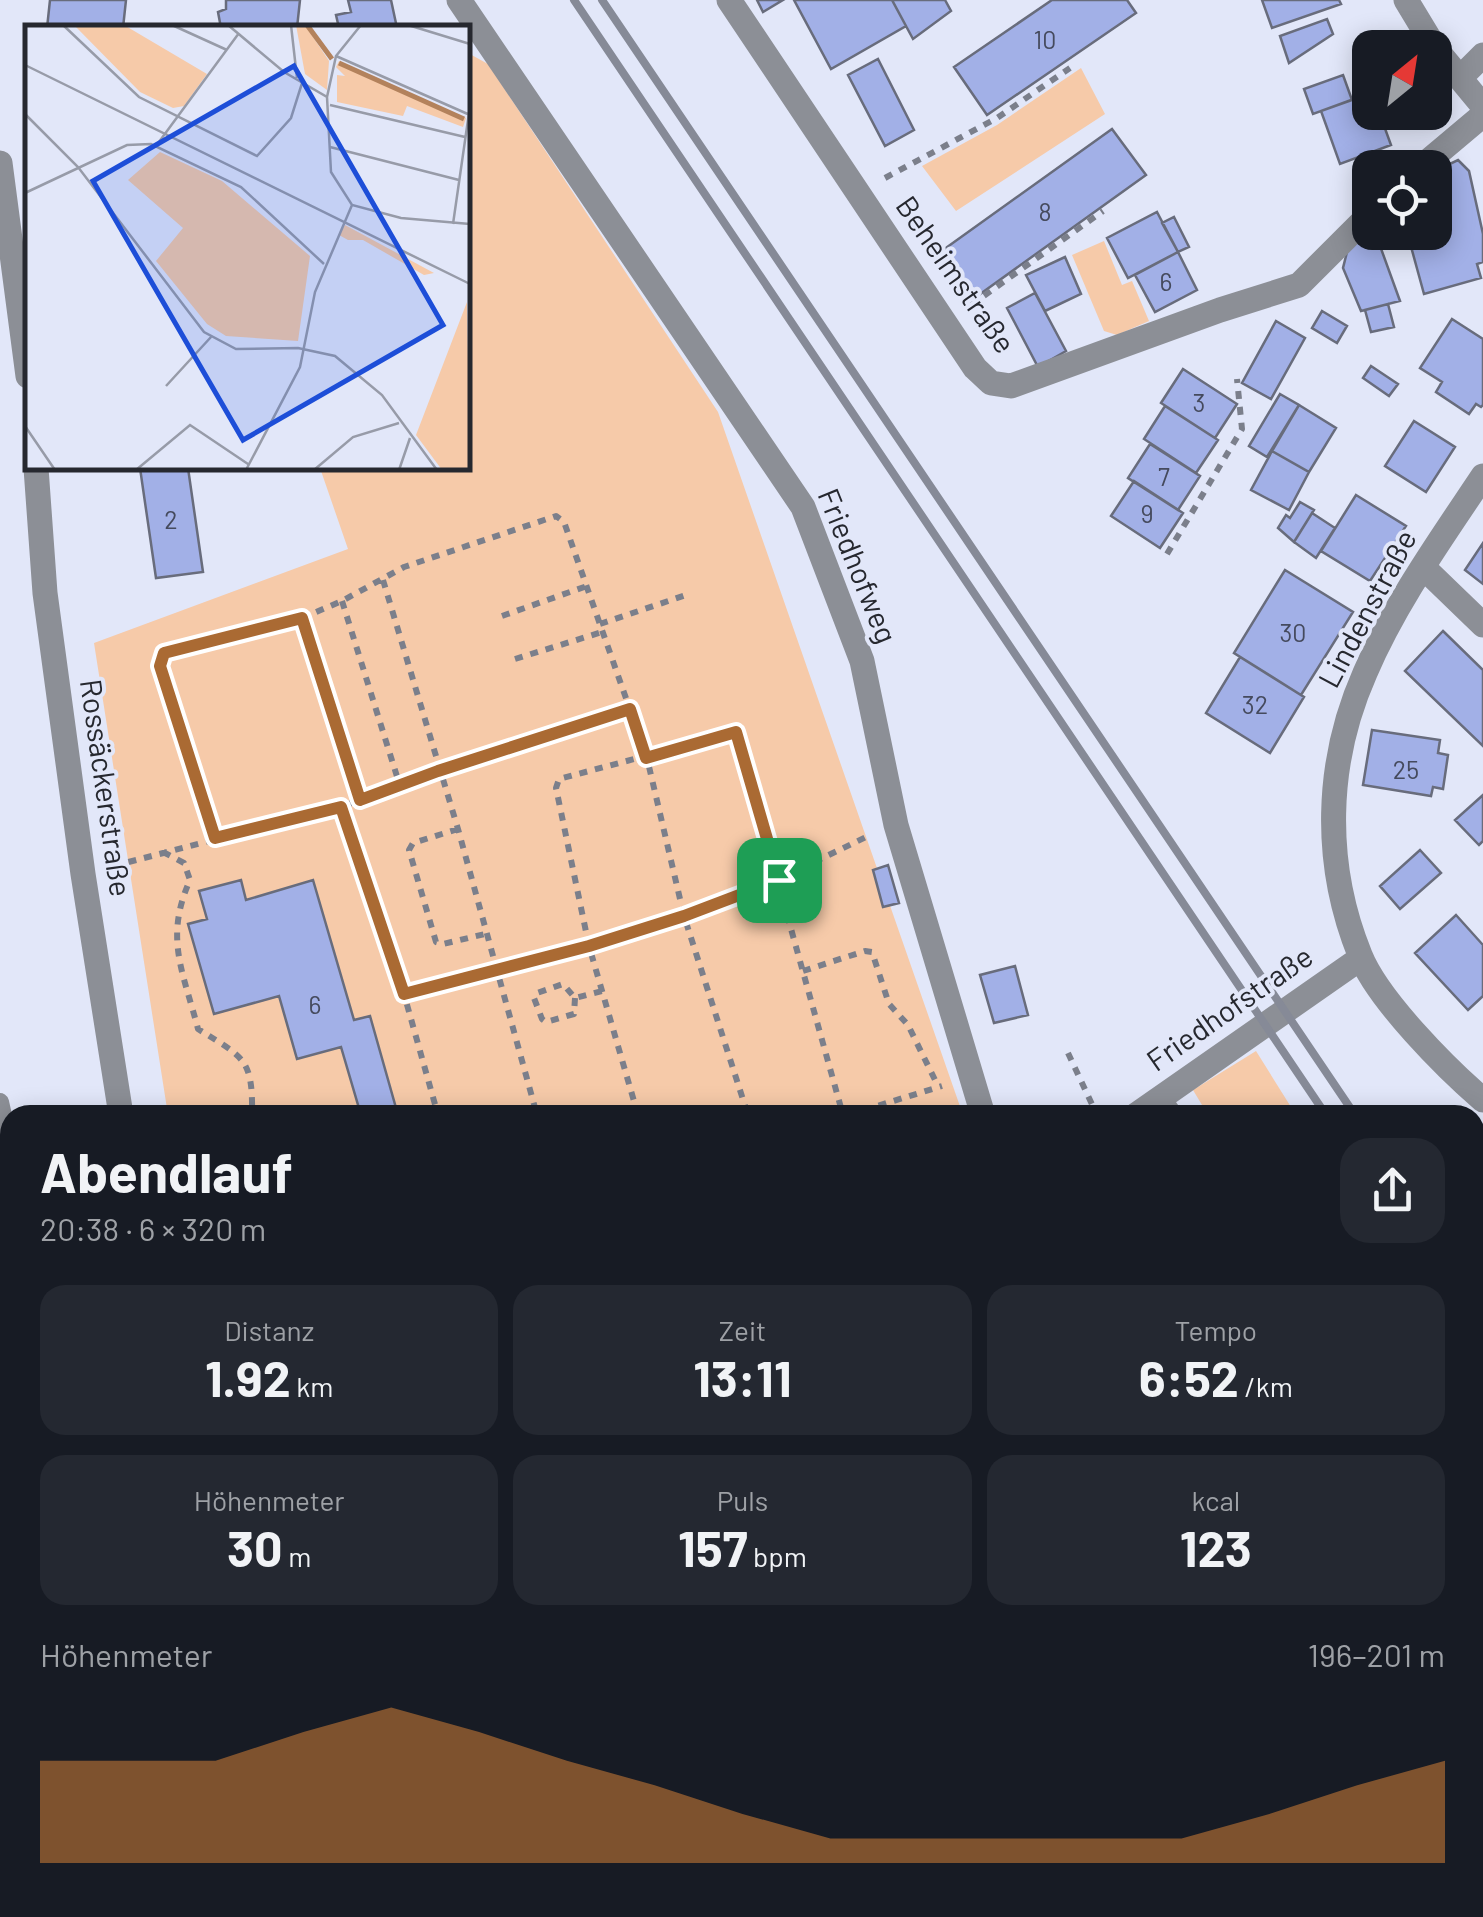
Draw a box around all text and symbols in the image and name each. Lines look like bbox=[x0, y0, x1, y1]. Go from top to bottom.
house number: 10 bbox=[1034, 24, 1056, 54]
inset map bbox=[25, 25, 470, 470]
north arrow bbox=[1352, 30, 1452, 130]
map controls bbox=[1352, 30, 1452, 250]
button: locate bbox=[1352, 150, 1452, 250]
street label: Beheimstraße bbox=[889, 188, 1024, 359]
house number: 8 bbox=[1038, 196, 1052, 226]
house number: 6 bbox=[1160, 266, 1172, 296]
house number: 3 bbox=[1193, 387, 1205, 417]
house number: 7 bbox=[1158, 461, 1170, 491]
street label: Friedhofweg bbox=[812, 483, 906, 648]
house number: 9 bbox=[1140, 498, 1154, 528]
house number: 2 bbox=[164, 504, 178, 534]
street label: Lindenstraße bbox=[1310, 523, 1423, 693]
house number: 30 bbox=[1279, 617, 1307, 647]
street label: Rossäckerstraße bbox=[74, 677, 140, 899]
house number: 32 bbox=[1242, 689, 1268, 719]
house number: 25 bbox=[1393, 754, 1419, 784]
pin bbox=[737, 838, 822, 923]
icon: arrive bbox=[752, 853, 807, 908]
street label: Friedhofstraße bbox=[1139, 937, 1319, 1078]
house number: 6 bbox=[309, 989, 321, 1019]
text: Abendlauf bbox=[40, 1138, 293, 1204]
button: share bbox=[1340, 1138, 1445, 1243]
text: 20:38 · 6 × 320 m bbox=[40, 1209, 266, 1247]
text: Distanz bbox=[224, 1313, 314, 1347]
text: Zeit bbox=[719, 1313, 766, 1347]
text: Tempo bbox=[1175, 1313, 1257, 1347]
text: 1.92 bbox=[205, 1347, 291, 1407]
text: 13:11 bbox=[693, 1347, 792, 1407]
text: 6:52 bbox=[1139, 1347, 1239, 1407]
text: km bbox=[291, 1369, 333, 1403]
text: /km bbox=[1239, 1369, 1293, 1403]
text: Höhenmeter bbox=[194, 1483, 345, 1517]
text: Puls bbox=[717, 1483, 768, 1517]
text: kcal bbox=[1191, 1483, 1240, 1517]
text: 30 bbox=[227, 1517, 283, 1577]
text: 157 bbox=[678, 1517, 747, 1577]
text: 123 bbox=[1180, 1517, 1252, 1577]
text: m bbox=[283, 1539, 311, 1573]
text: bpm bbox=[747, 1539, 807, 1573]
text: Höhenmeter bbox=[40, 1635, 212, 1673]
text: 196–201 m bbox=[1308, 1635, 1445, 1673]

